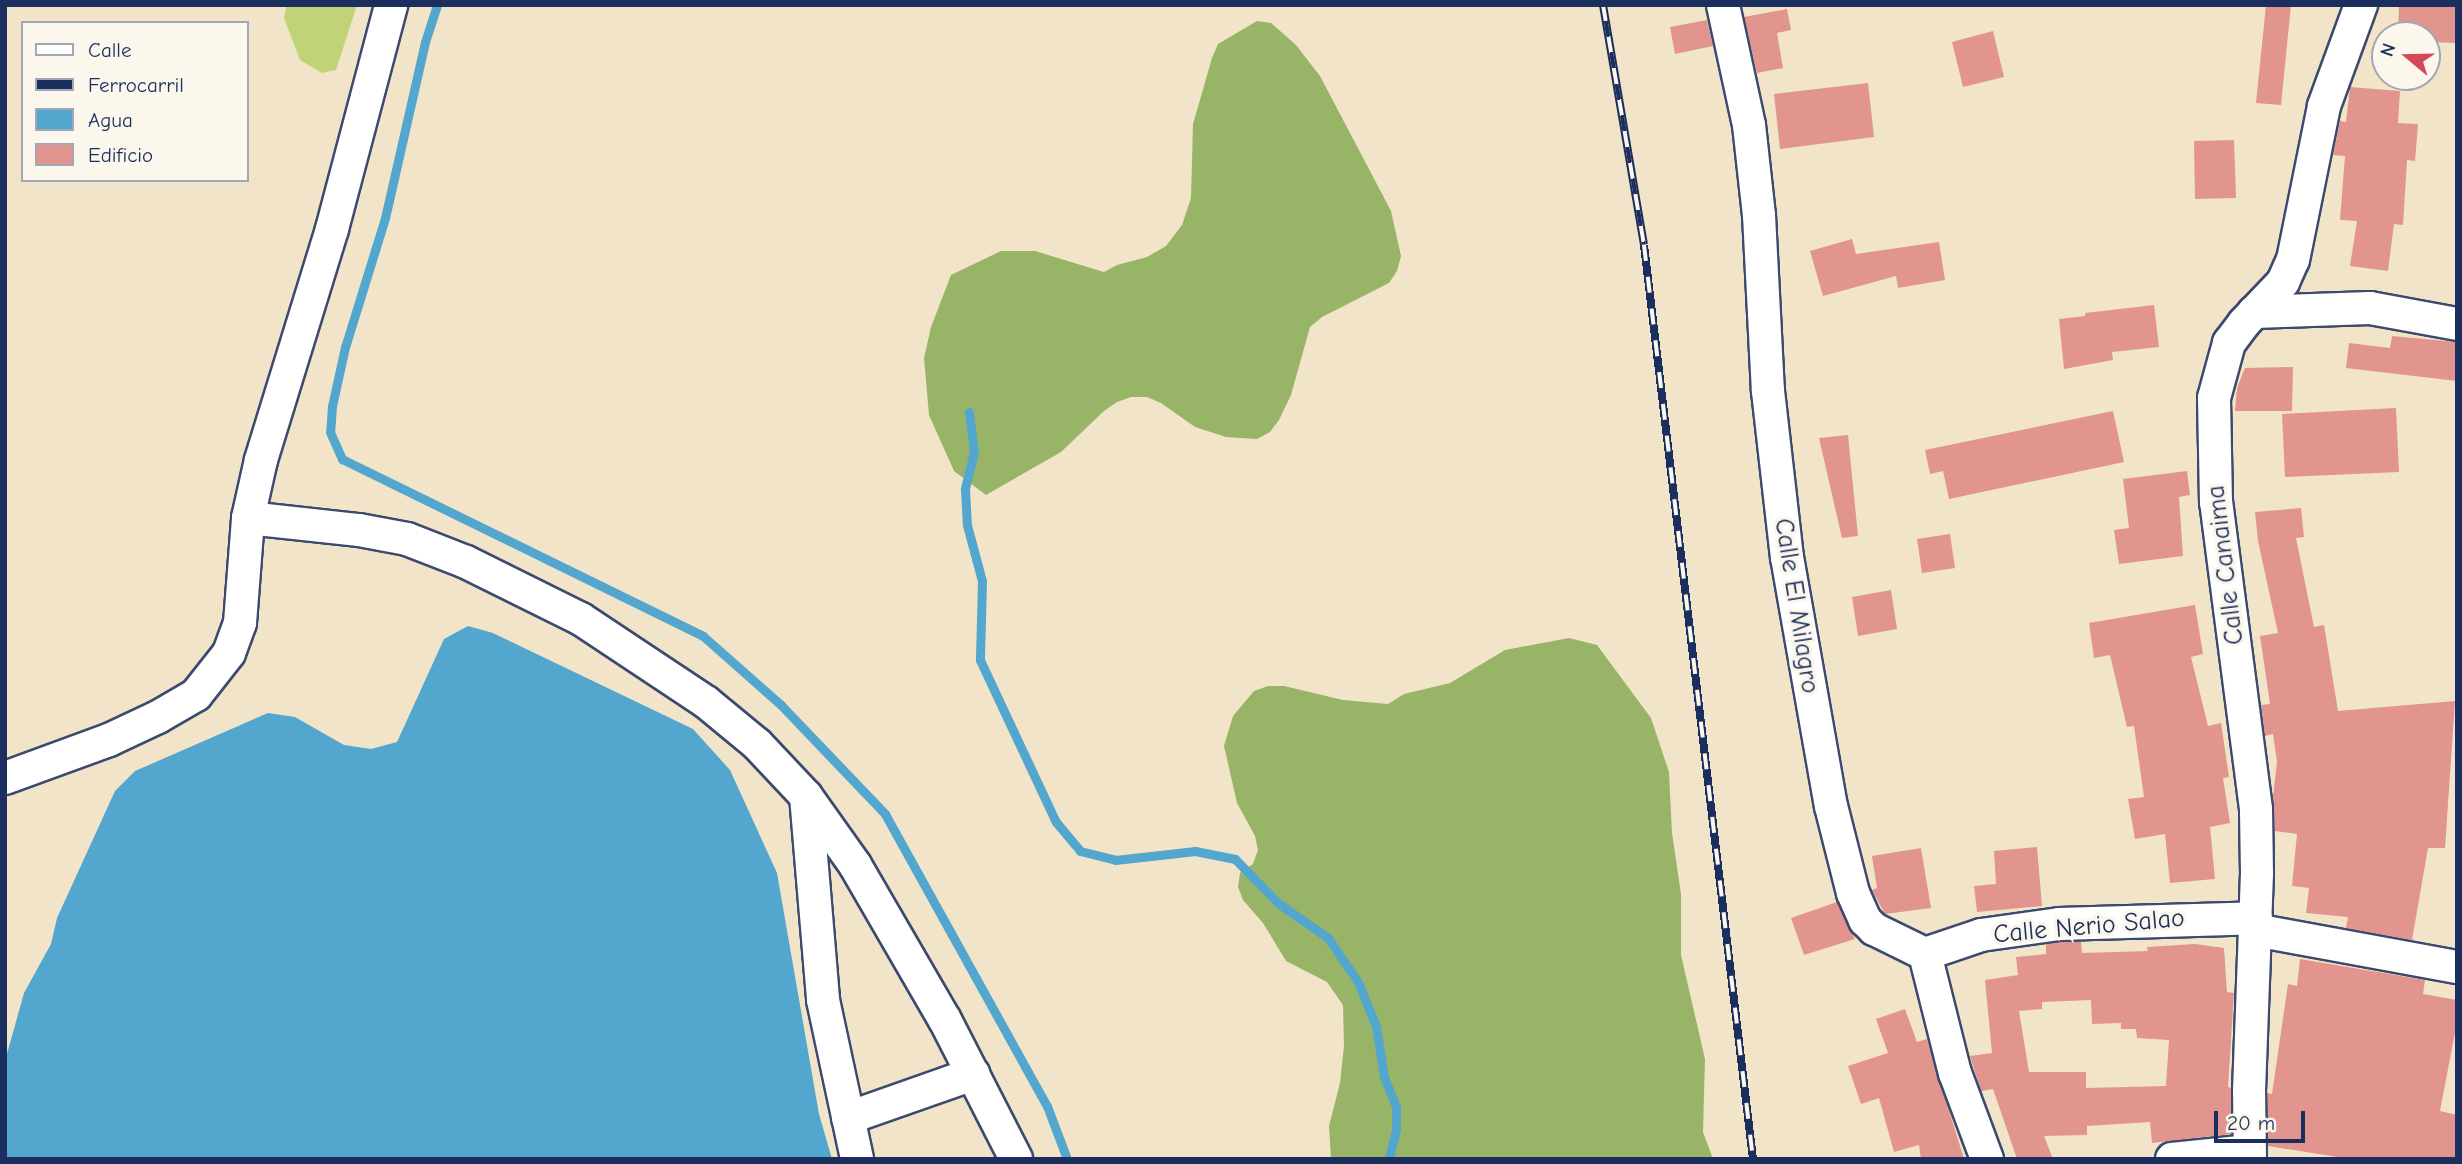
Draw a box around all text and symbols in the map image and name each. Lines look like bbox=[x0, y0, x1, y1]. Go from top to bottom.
legend bbox=[21, 21, 248, 182]
north arrow bbox=[2371, 21, 2441, 91]
text: Calle bbox=[88, 38, 131, 62]
text: N bbox=[2376, 40, 2400, 59]
text: Ferrocarril bbox=[88, 73, 184, 97]
text: Agua bbox=[88, 108, 133, 132]
text: Edificio bbox=[88, 143, 153, 167]
street label: Calle Canaima bbox=[2201, 483, 2251, 647]
street label: Calle El Milagro bbox=[1767, 516, 1825, 696]
street label: Calle Nerio Salao bbox=[1992, 903, 2186, 951]
scale bar bbox=[2217, 1098, 2308, 1142]
text: 20 m bbox=[2227, 1111, 2275, 1135]

